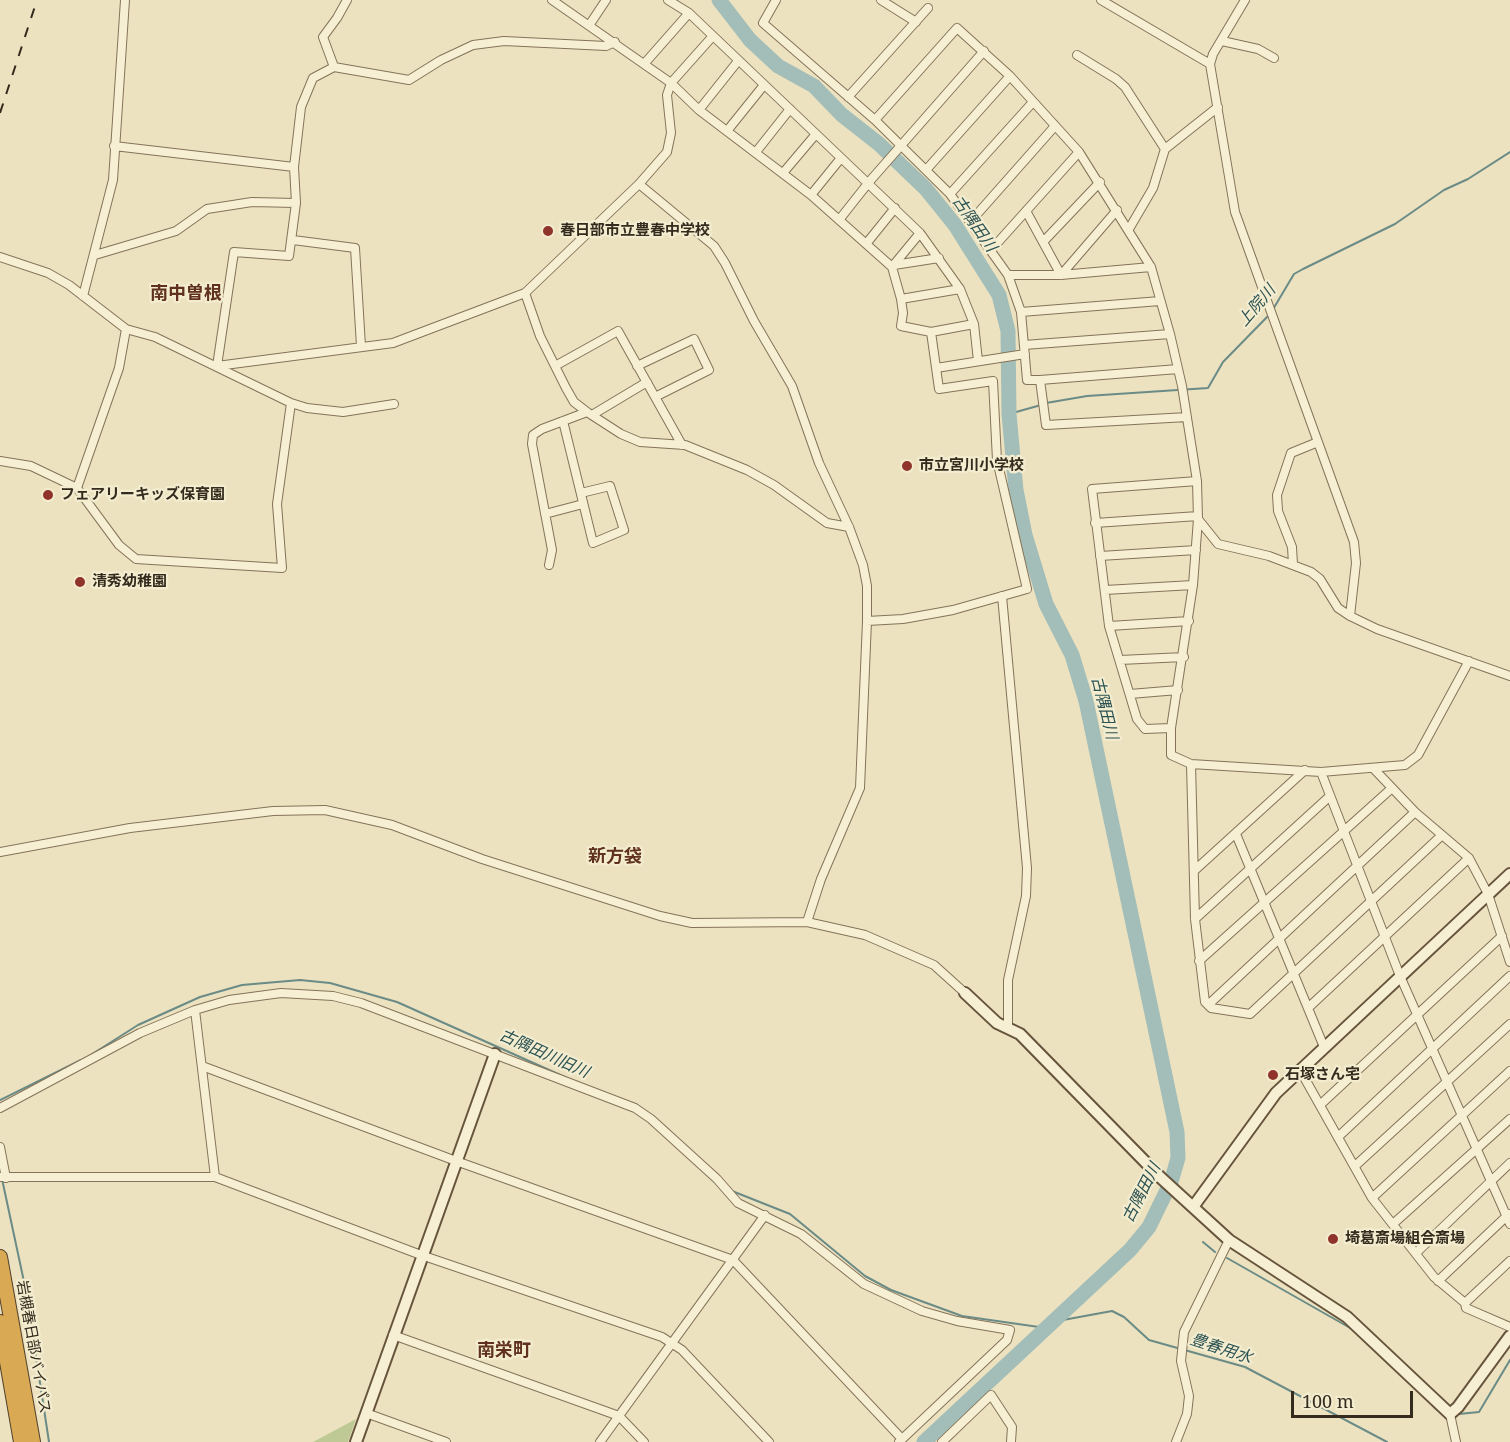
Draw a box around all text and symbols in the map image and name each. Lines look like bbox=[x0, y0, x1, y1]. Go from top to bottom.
water label: 古隅田川 bbox=[948, 192, 1000, 256]
place label: 春日部市立豊春中学校 bbox=[560, 222, 710, 240]
marker: 春日部市立豊春中学校 bbox=[541, 224, 555, 238]
water label: 上院川 bbox=[1234, 281, 1280, 331]
district label: 南中曽根 bbox=[150, 283, 222, 305]
place label: 市立宮川小学校 bbox=[919, 457, 1024, 475]
marker: 市立宮川小学校 bbox=[900, 459, 914, 473]
place label: フェアリーキッズ保育園 bbox=[60, 486, 225, 504]
marker: フェアリーキッズ保育園 bbox=[41, 488, 55, 502]
place label: 清秀幼稚園 bbox=[92, 573, 167, 591]
marker: 清秀幼稚園 bbox=[73, 575, 87, 589]
water label: 古隅田川 bbox=[1087, 675, 1121, 741]
district label: 新方袋 bbox=[588, 846, 642, 868]
water label: 古隅田川旧川 bbox=[496, 1026, 592, 1082]
place label: 石塚さん宅 bbox=[1285, 1066, 1360, 1084]
marker: 石塚さん宅 bbox=[1266, 1068, 1280, 1082]
water label: 古隅田川 bbox=[1119, 1160, 1165, 1226]
place label: 埼葛斎場組合斎場 bbox=[1345, 1230, 1465, 1248]
marker: 埼葛斎場組合斎場 bbox=[1326, 1232, 1340, 1246]
street label: 岩槻春日部バイパス bbox=[12, 1279, 54, 1415]
water label: 豊春用水 bbox=[1188, 1330, 1254, 1368]
district label: 南栄町 bbox=[477, 1340, 531, 1362]
scale bar bbox=[1294, 1379, 1416, 1417]
text: 100 m bbox=[1302, 1389, 1354, 1413]

